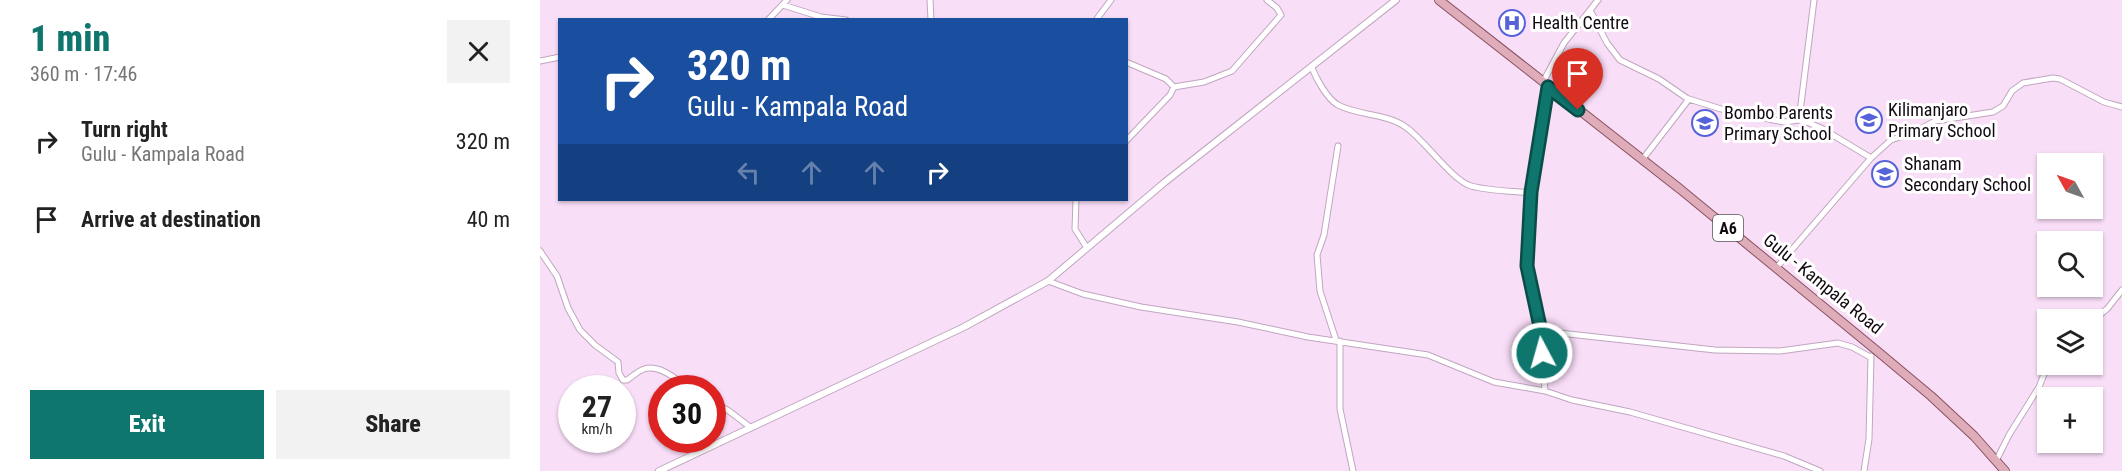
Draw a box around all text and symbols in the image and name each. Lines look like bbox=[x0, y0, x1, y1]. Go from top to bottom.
hospital icon: Health Centre bbox=[1497, 8, 1527, 38]
place label: Health Centre bbox=[1532, 12, 1629, 33]
text: 1 min bbox=[30, 18, 110, 60]
button: close bbox=[447, 20, 510, 83]
text: 320 m bbox=[687, 41, 792, 90]
icon: right bbox=[588, 42, 666, 120]
pin bbox=[1552, 48, 1603, 110]
icon: arrive bbox=[1561, 57, 1594, 90]
text: 360 m · 17:46 bbox=[30, 62, 137, 86]
text: Gulu - Kampala Road bbox=[687, 91, 908, 123]
place label: Kilimanjaro Primary School bbox=[1888, 99, 1996, 141]
place label: Bombo Parents Primary School bbox=[1724, 102, 1833, 144]
school or university icon: Kilimanjaro Primary School bbox=[1854, 105, 1884, 135]
school or university icon: Bombo Parents Primary School bbox=[1690, 108, 1720, 138]
text: Turn right bbox=[81, 117, 168, 142]
icon: right bbox=[30, 125, 63, 158]
text: 320 m bbox=[456, 129, 510, 154]
text: Gulu - Kampala Road bbox=[81, 142, 245, 166]
place label: Shanam Secondary School bbox=[1904, 153, 2031, 195]
north arrow bbox=[2037, 153, 2103, 219]
map controls bbox=[2037, 153, 2103, 453]
icon: left bbox=[732, 156, 765, 189]
icon: ahead bbox=[795, 156, 828, 189]
icon: ahead bbox=[858, 156, 891, 189]
icon: right bbox=[921, 156, 954, 189]
school or university icon: Shanam Secondary School bbox=[1870, 159, 1900, 189]
icon: arrive bbox=[30, 203, 63, 236]
text: Arrive at destination bbox=[81, 207, 261, 232]
text: 40 m bbox=[467, 207, 510, 232]
road number: A6 bbox=[1713, 215, 1743, 241]
street label: Gulu - Kampala Road bbox=[1759, 229, 1887, 338]
button: search bbox=[2037, 231, 2103, 297]
button: layers bbox=[2037, 309, 2103, 375]
position arrow bbox=[1510, 321, 1574, 385]
speed limit sign: 30 bbox=[648, 375, 726, 453]
button: + bbox=[2037, 387, 2103, 453]
text: 27 bbox=[582, 389, 612, 424]
button: Exit bbox=[30, 390, 264, 459]
button: Share bbox=[276, 390, 510, 459]
text: km/h bbox=[582, 420, 612, 438]

